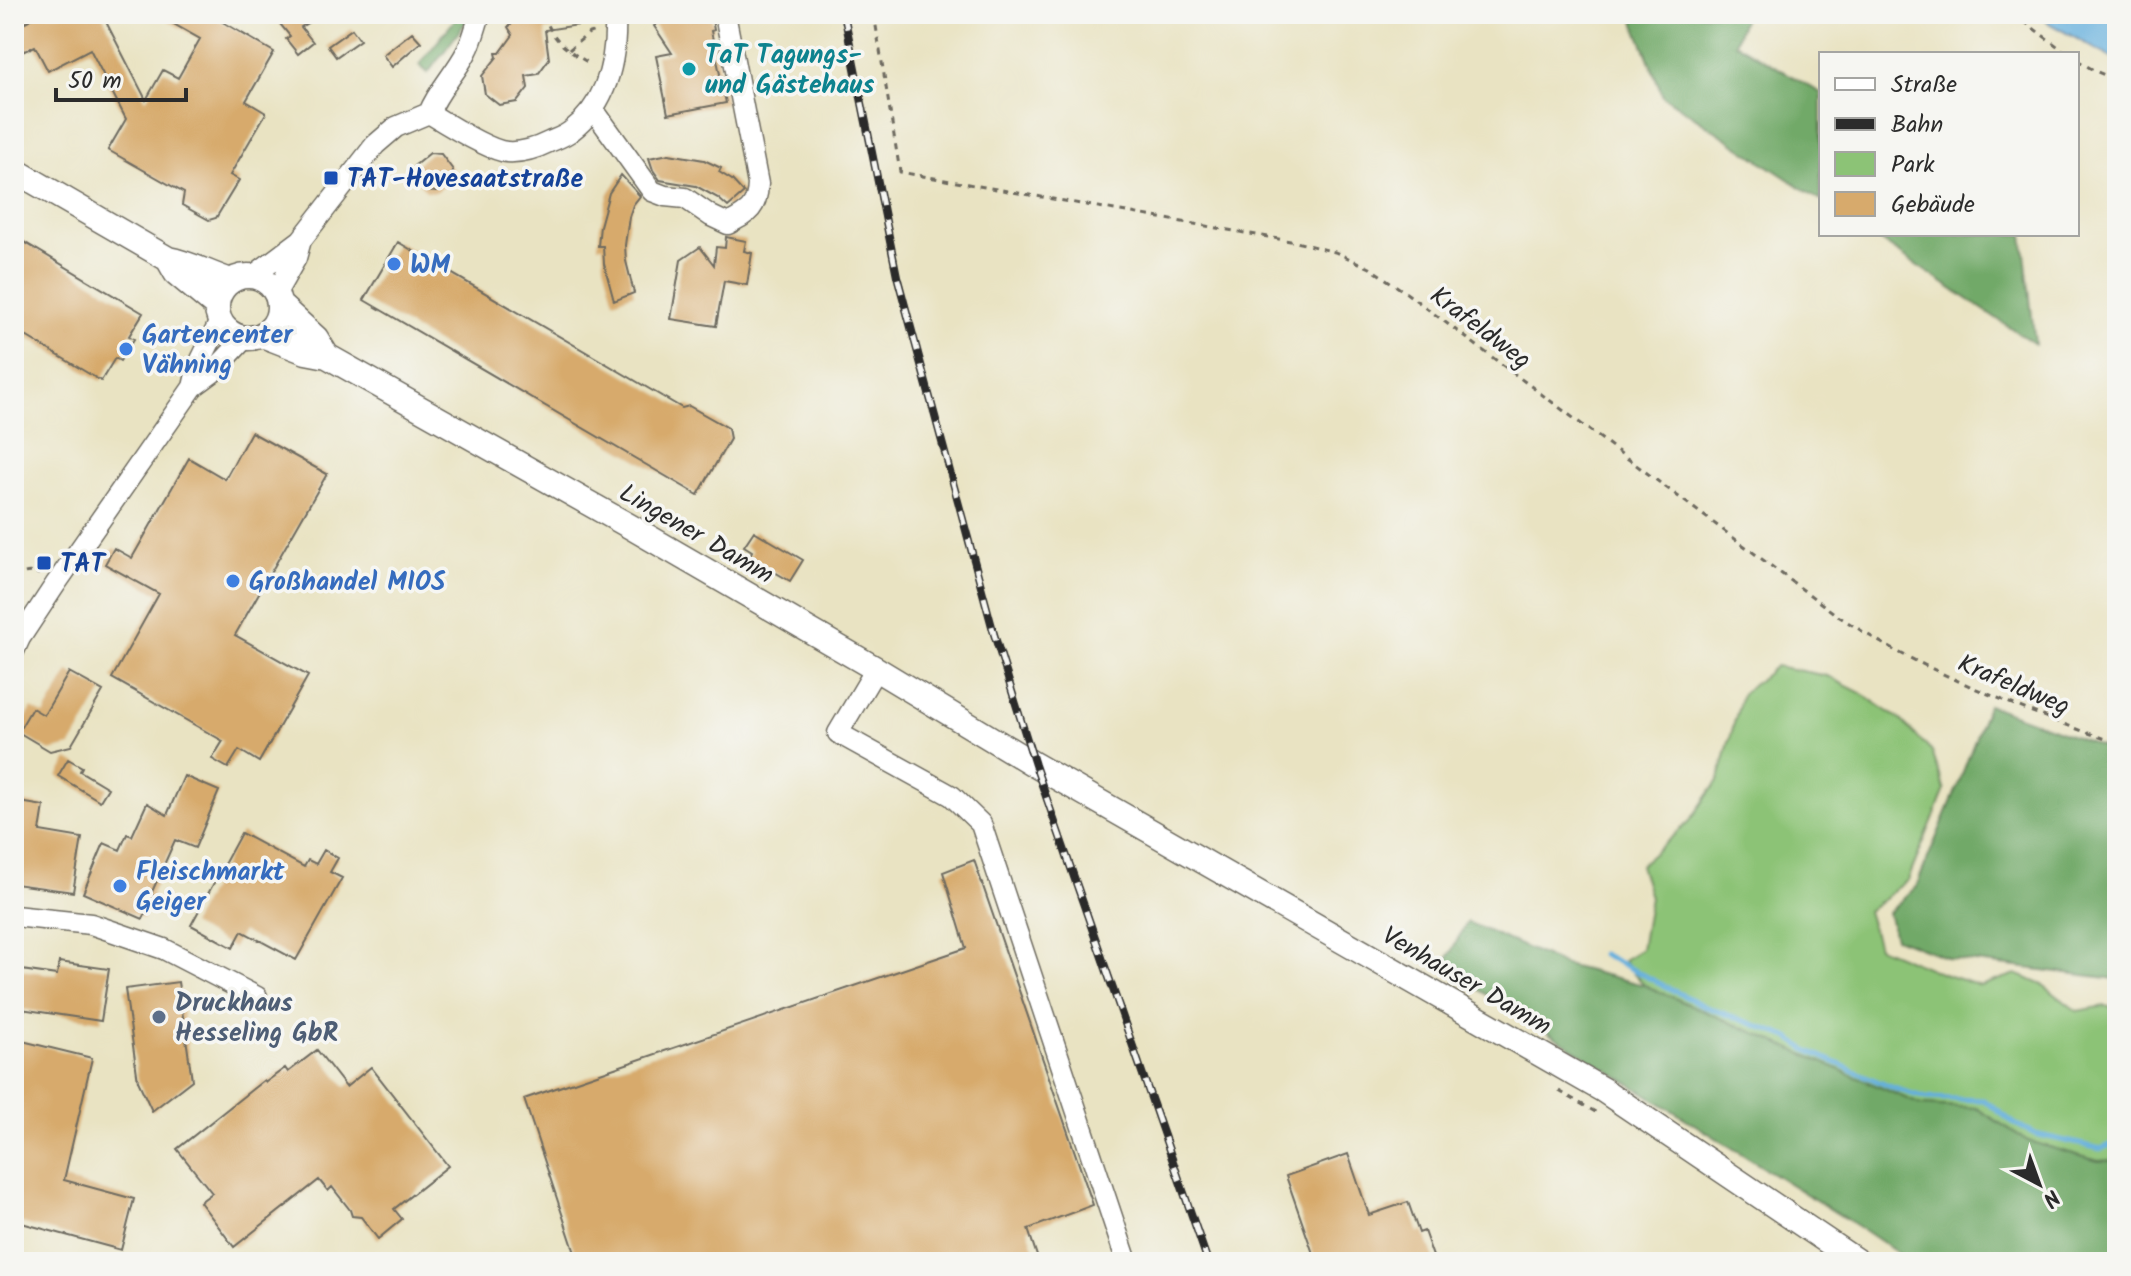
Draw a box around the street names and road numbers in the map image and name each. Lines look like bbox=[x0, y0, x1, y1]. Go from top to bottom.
street label: Krafeldweg bbox=[1420, 276, 1540, 381]
street label: Lingener Damm bbox=[610, 473, 782, 596]
street label: Krafeldweg bbox=[1950, 643, 2076, 728]
street label: Venhauser Damm bbox=[1373, 916, 1559, 1047]

